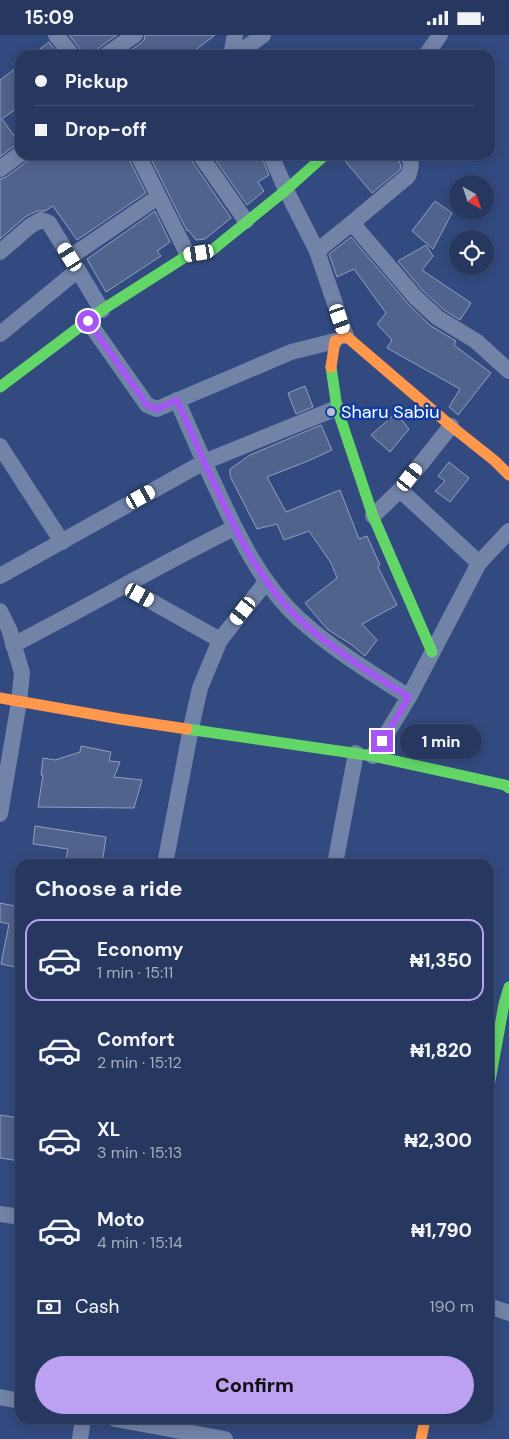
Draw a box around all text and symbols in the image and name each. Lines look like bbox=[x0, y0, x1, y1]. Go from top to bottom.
text: 15:09 bbox=[25, 5, 74, 30]
text: Pickup bbox=[65, 69, 129, 94]
text: Drop-off bbox=[65, 117, 147, 142]
north arrow bbox=[449, 175, 494, 220]
map controls bbox=[449, 175, 494, 275]
button: locate bbox=[449, 230, 494, 275]
car bbox=[55, 240, 84, 274]
car bbox=[183, 243, 214, 263]
car bbox=[328, 302, 351, 336]
route start bbox=[77, 310, 99, 332]
place label: Sharu Sabiu bbox=[341, 400, 439, 424]
marker: Sharu Sabiu bbox=[325, 406, 337, 418]
car bbox=[394, 461, 425, 493]
car bbox=[124, 483, 157, 511]
car bbox=[123, 581, 156, 609]
car bbox=[227, 595, 258, 627]
callout: 1 min bbox=[400, 723, 482, 759]
route end bbox=[371, 730, 393, 752]
text: 1 min bbox=[421, 731, 461, 752]
text: Choose a ride bbox=[35, 874, 183, 903]
text: Economy bbox=[97, 937, 184, 962]
icon: car bbox=[37, 938, 82, 983]
text: ₦1,350 bbox=[410, 948, 472, 973]
text: 1 min · 15:11 bbox=[97, 962, 173, 983]
text: Comfort bbox=[97, 1027, 175, 1052]
icon: car bbox=[37, 1028, 82, 1073]
text: ₦1,820 bbox=[410, 1038, 472, 1063]
text: 2 min · 15:12 bbox=[97, 1052, 182, 1073]
text: XL bbox=[97, 1117, 120, 1142]
icon: car bbox=[37, 1118, 82, 1163]
text: ₦2,300 bbox=[404, 1128, 472, 1153]
text: 3 min · 15:13 bbox=[97, 1142, 182, 1163]
text: Moto bbox=[97, 1207, 145, 1232]
icon: car bbox=[37, 1208, 82, 1253]
text: ₦1,790 bbox=[411, 1218, 472, 1243]
text: 4 min · 15:14 bbox=[97, 1232, 183, 1253]
icon: cash bbox=[35, 1293, 63, 1321]
text: Cash bbox=[75, 1294, 119, 1319]
text: 190 m bbox=[430, 1296, 474, 1317]
button: Confirm bbox=[35, 1356, 474, 1414]

